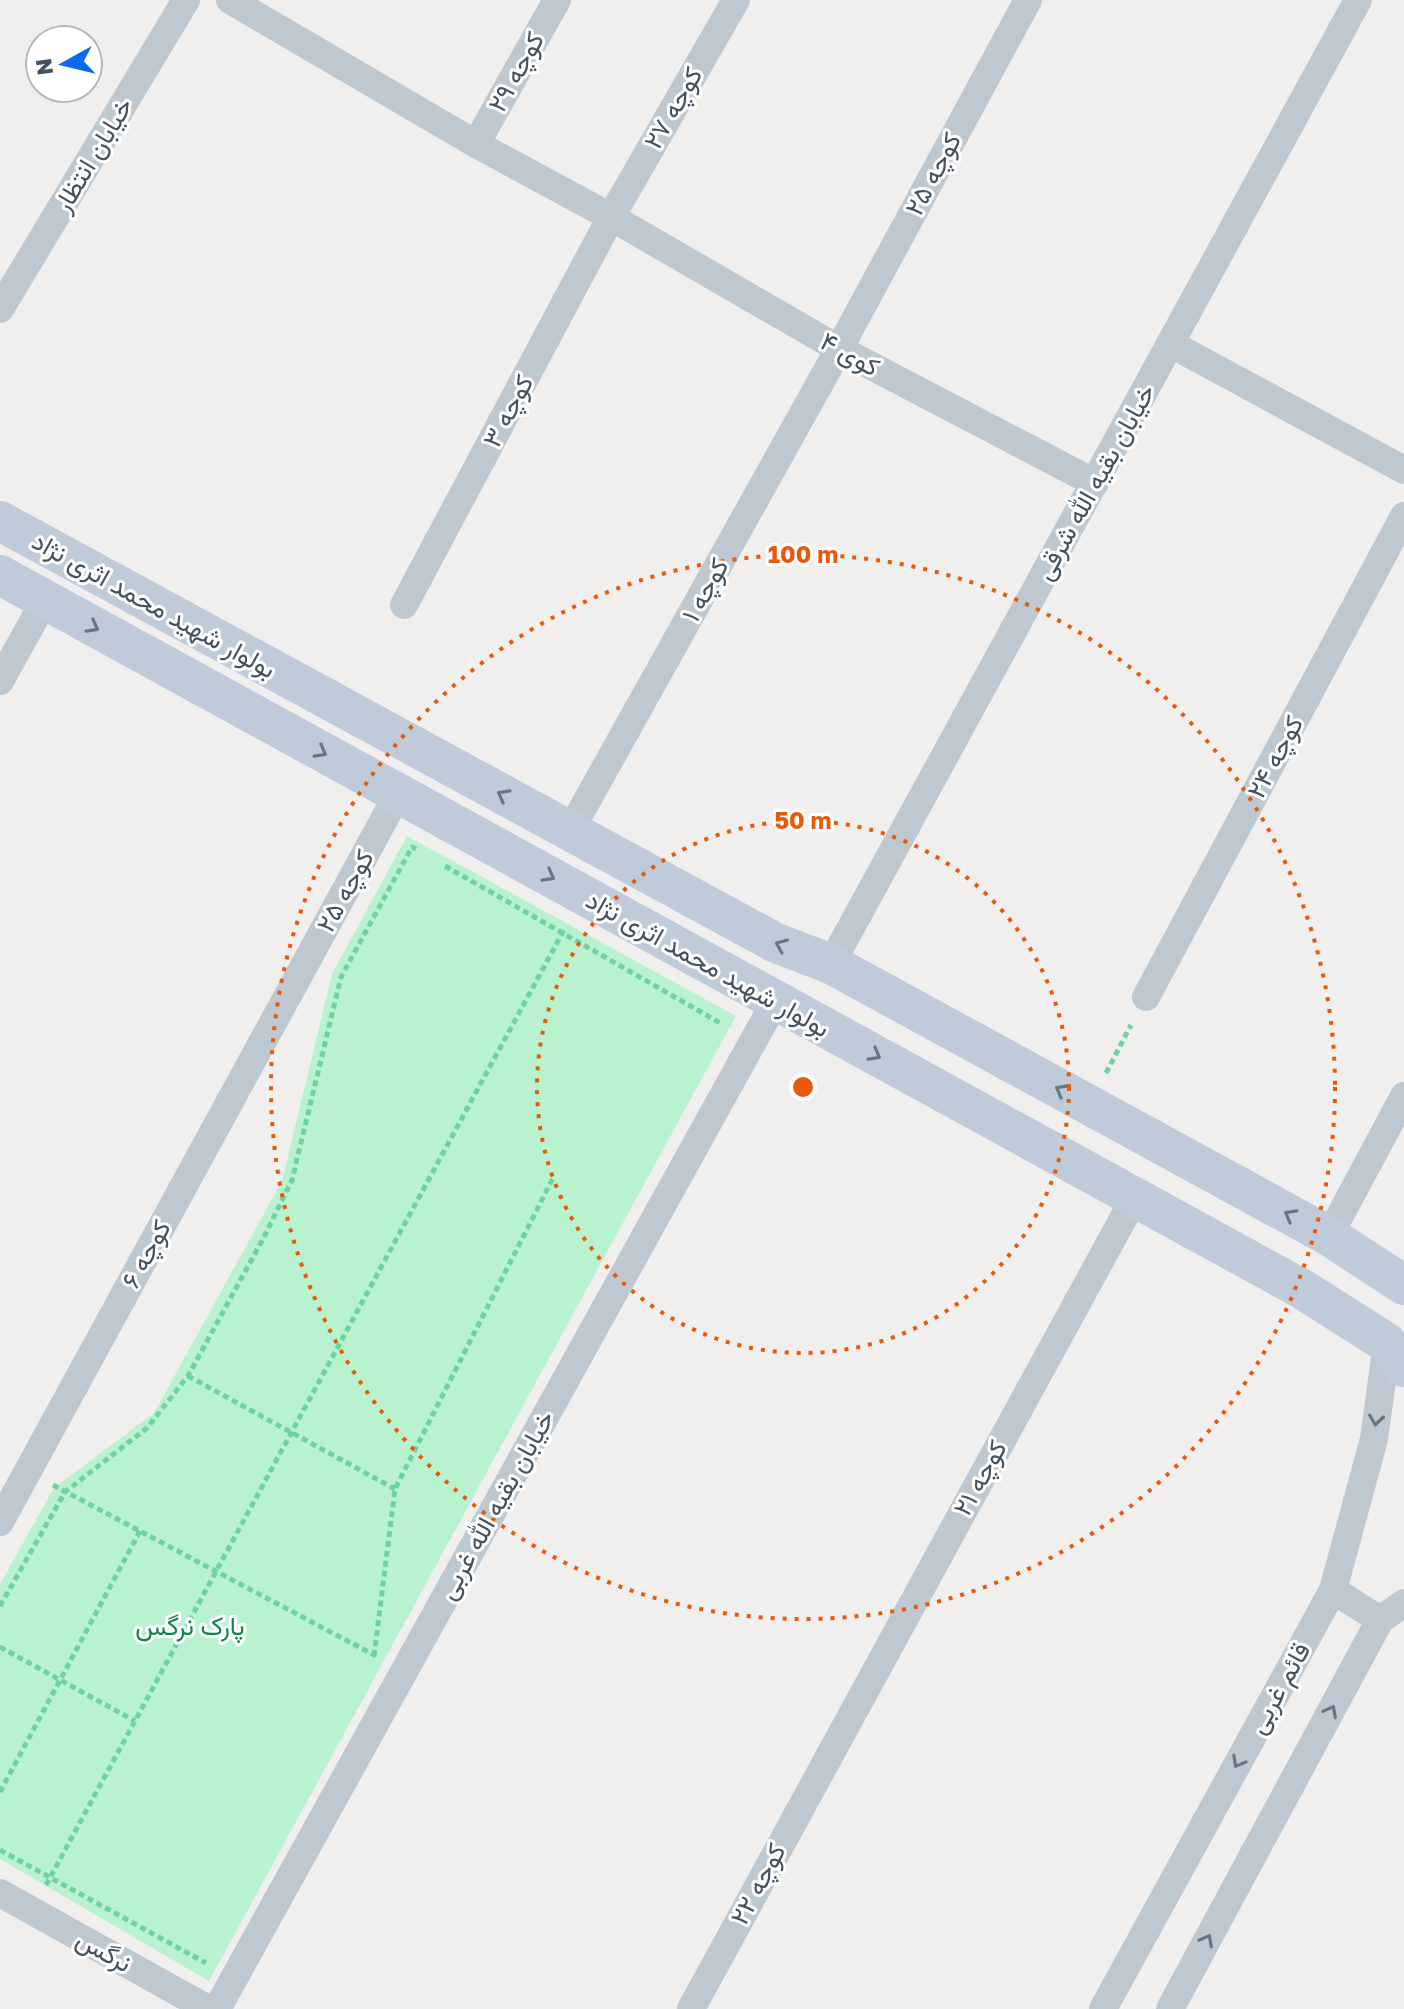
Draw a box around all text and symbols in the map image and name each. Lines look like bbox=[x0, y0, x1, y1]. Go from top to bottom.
north arrow bbox=[24, 24, 104, 104]
street label: کوچه ۲۹ bbox=[481, 26, 553, 119]
text: N bbox=[29, 57, 58, 77]
street label: کوچه ۲۷ bbox=[637, 61, 711, 156]
street label: خیابان انتظار bbox=[46, 92, 140, 219]
street label: کوچه ۲۵ bbox=[898, 127, 970, 222]
street label: کوی ۴ bbox=[815, 325, 885, 383]
street label: کوچه ۳ bbox=[476, 369, 542, 454]
street label: خیابان بقیه الله شرقی bbox=[1028, 378, 1162, 586]
street label: بولوار شهید محمد اثری نژاد bbox=[27, 525, 281, 685]
text: 100 m bbox=[768, 539, 838, 568]
street label: کوچه ۱ bbox=[675, 552, 737, 628]
one-way arrow bbox=[85, 617, 99, 632]
street label: کوچه ۲۴ bbox=[1240, 710, 1312, 805]
one-way arrow bbox=[313, 742, 327, 757]
one-way arrow bbox=[497, 789, 512, 804]
text: 50 m bbox=[774, 805, 832, 834]
street label: کوچه ۲۵ bbox=[309, 844, 382, 939]
one-way arrow bbox=[541, 867, 555, 882]
street label: بولوار شهید محمد اثری نژاد bbox=[581, 884, 835, 1044]
one-way arrow bbox=[775, 938, 790, 954]
one-way arrow bbox=[867, 1045, 881, 1061]
centre of rings bbox=[789, 1073, 817, 1101]
one-way arrow bbox=[1055, 1085, 1070, 1100]
one-way arrow bbox=[1284, 1209, 1298, 1224]
street label: کوچه ۶ bbox=[114, 1214, 179, 1295]
street label: خیابان بقیه الله غربی bbox=[431, 1405, 561, 1605]
one-way arrow bbox=[1368, 1413, 1385, 1427]
street label: کوچه ۲۱ bbox=[946, 1435, 1016, 1522]
park label: پارک نرگس bbox=[135, 1610, 245, 1644]
street label: قائم غربی bbox=[1241, 1637, 1318, 1740]
one-way arrow bbox=[1321, 1705, 1336, 1720]
one-way arrow bbox=[1233, 1754, 1248, 1769]
street label: کوچه ۲۲ bbox=[723, 1838, 794, 1931]
street label: نرگس bbox=[71, 1923, 137, 1979]
one-way arrow bbox=[1198, 1934, 1213, 1949]

